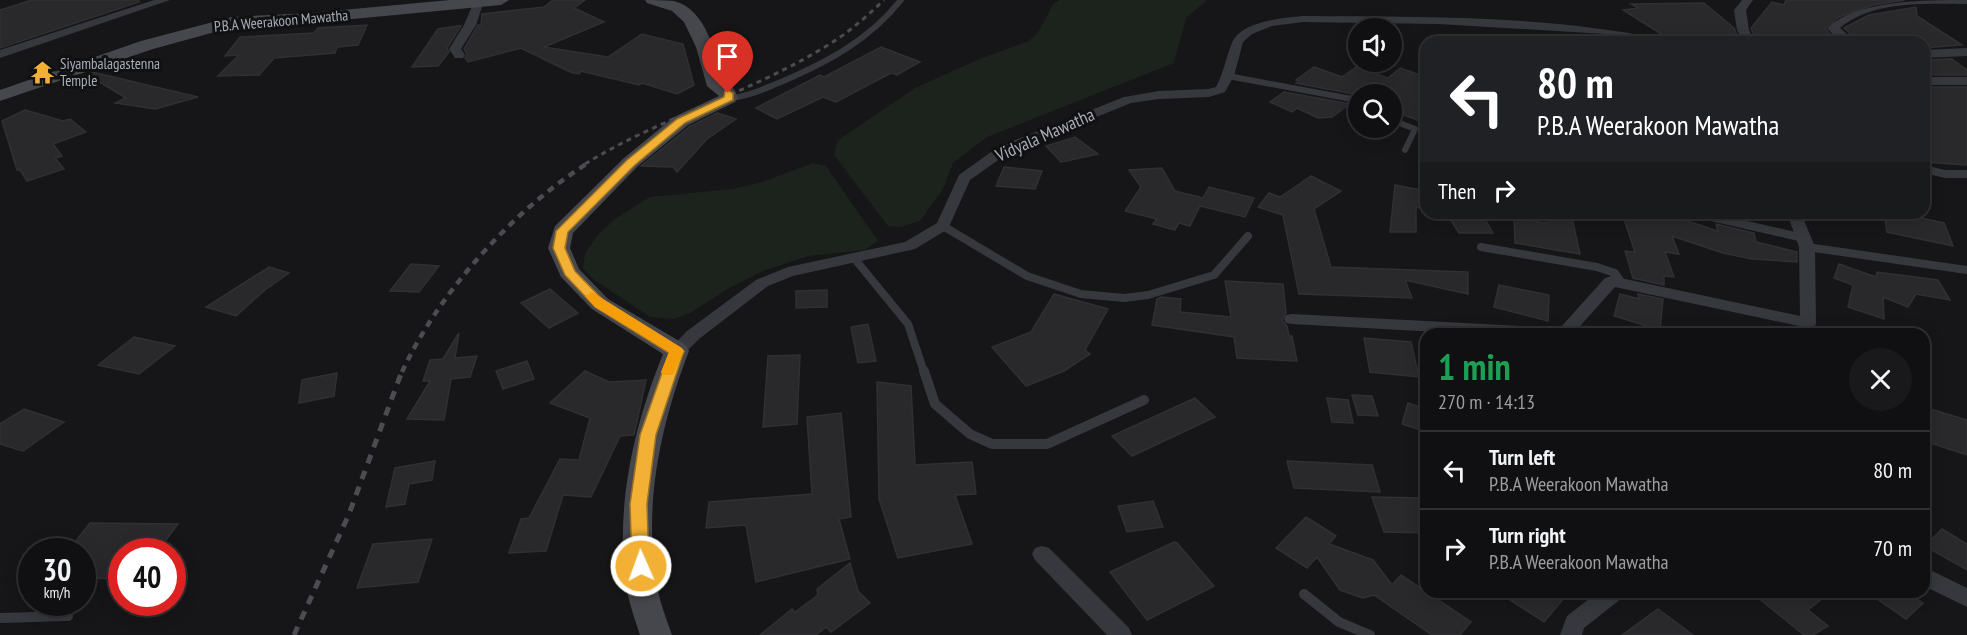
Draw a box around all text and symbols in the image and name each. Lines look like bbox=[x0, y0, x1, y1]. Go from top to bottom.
street label: P.B.A Weerakoon Mawatha bbox=[213, 5, 349, 36]
map controls bbox=[1348, 18, 1402, 138]
button: sound bbox=[1348, 18, 1402, 72]
pin bbox=[702, 31, 753, 93]
icon: arrive bbox=[711, 40, 744, 73]
place label: Siyambalagastenna Temple bbox=[60, 54, 160, 90]
text: 80 m bbox=[1537, 55, 1614, 110]
temple icon: Siyambalagastenna Temple bbox=[29, 60, 55, 86]
icon: left bbox=[1438, 60, 1516, 138]
button: search bbox=[1348, 84, 1402, 138]
street label: Vidyala Mawatha bbox=[991, 103, 1098, 167]
text: P.B.A Weerakoon Mawatha bbox=[1537, 108, 1779, 142]
icon: right bbox=[1488, 174, 1521, 207]
text: Then bbox=[1438, 177, 1476, 205]
text: 1 min bbox=[1438, 343, 1511, 390]
button: close bbox=[1849, 348, 1912, 411]
text: 270 m · 14:13 bbox=[1438, 389, 1535, 415]
text: Turn left bbox=[1489, 443, 1555, 471]
icon: left bbox=[1438, 454, 1471, 487]
text: 80 m bbox=[1873, 456, 1912, 484]
text: P.B.A Weerakoon Mawatha bbox=[1489, 471, 1668, 497]
text: Turn right bbox=[1489, 521, 1566, 549]
icon: right bbox=[1438, 532, 1471, 565]
position arrow bbox=[609, 534, 673, 598]
text: 70 m bbox=[1873, 534, 1912, 562]
speed limit sign: 40 bbox=[108, 538, 186, 616]
text: P.B.A Weerakoon Mawatha bbox=[1489, 549, 1668, 575]
text: 30 bbox=[43, 550, 71, 589]
text: km/h bbox=[44, 583, 70, 602]

